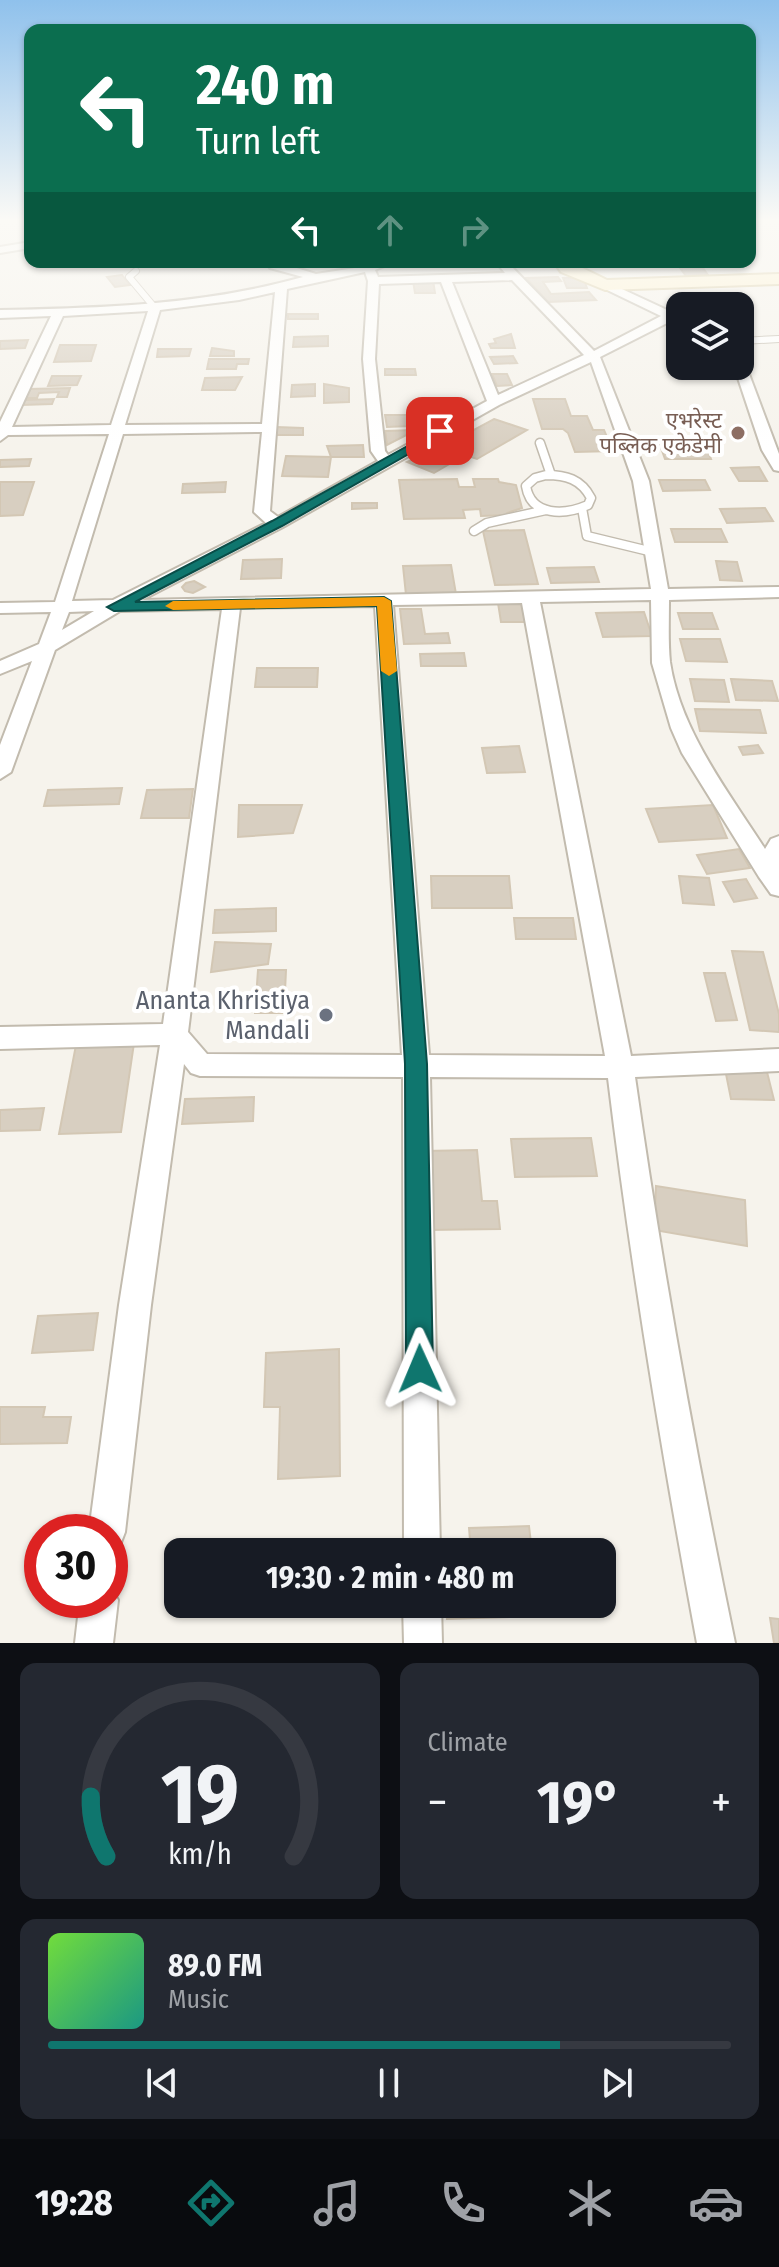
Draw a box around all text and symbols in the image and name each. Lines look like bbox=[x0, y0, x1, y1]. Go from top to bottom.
text: 240 m bbox=[196, 52, 335, 119]
icon: left bbox=[64, 56, 168, 160]
text: Turn left bbox=[196, 120, 320, 164]
icon: left bbox=[284, 208, 328, 252]
icon: ahead bbox=[368, 208, 412, 252]
icon: right bbox=[452, 208, 496, 252]
map controls bbox=[666, 292, 754, 380]
button: layers bbox=[666, 292, 754, 380]
pin bbox=[406, 397, 474, 465]
place label: एभरेस्ट पब्लिक एकेडेमी bbox=[600, 407, 723, 459]
icon: arrive bbox=[418, 409, 462, 453]
marker: एभरेस्ट पब्लिक एकेडेमी bbox=[729, 424, 747, 442]
place label: Ananta Khristiya Mandali bbox=[136, 985, 310, 1046]
marker: Ananta Khristiya Mandali bbox=[317, 1006, 335, 1024]
position arrow bbox=[378, 1327, 462, 1411]
speed limit sign: 30 bbox=[24, 1514, 128, 1618]
text: 19:30 · 2 min · 480 m bbox=[266, 1560, 514, 1596]
text: Climate bbox=[428, 1727, 508, 1758]
text: 19 bbox=[161, 1745, 239, 1845]
text: 19° bbox=[537, 1767, 621, 1839]
text: − bbox=[428, 1776, 447, 1829]
text: + bbox=[711, 1776, 731, 1829]
text: km/h bbox=[168, 1837, 232, 1872]
text: 89.0 FM bbox=[168, 1948, 262, 1984]
text: Music bbox=[168, 1984, 229, 2015]
icon: previous bbox=[140, 2061, 184, 2105]
icon: pause bbox=[367, 2061, 411, 2105]
icon: next bbox=[595, 2061, 639, 2105]
icon: directions bbox=[183, 2175, 239, 2231]
icon: music bbox=[309, 2175, 365, 2231]
icon: phone bbox=[435, 2175, 491, 2231]
icon: climate bbox=[562, 2175, 618, 2231]
icon: car bbox=[688, 2175, 744, 2231]
text: 19:28 bbox=[35, 2181, 113, 2225]

